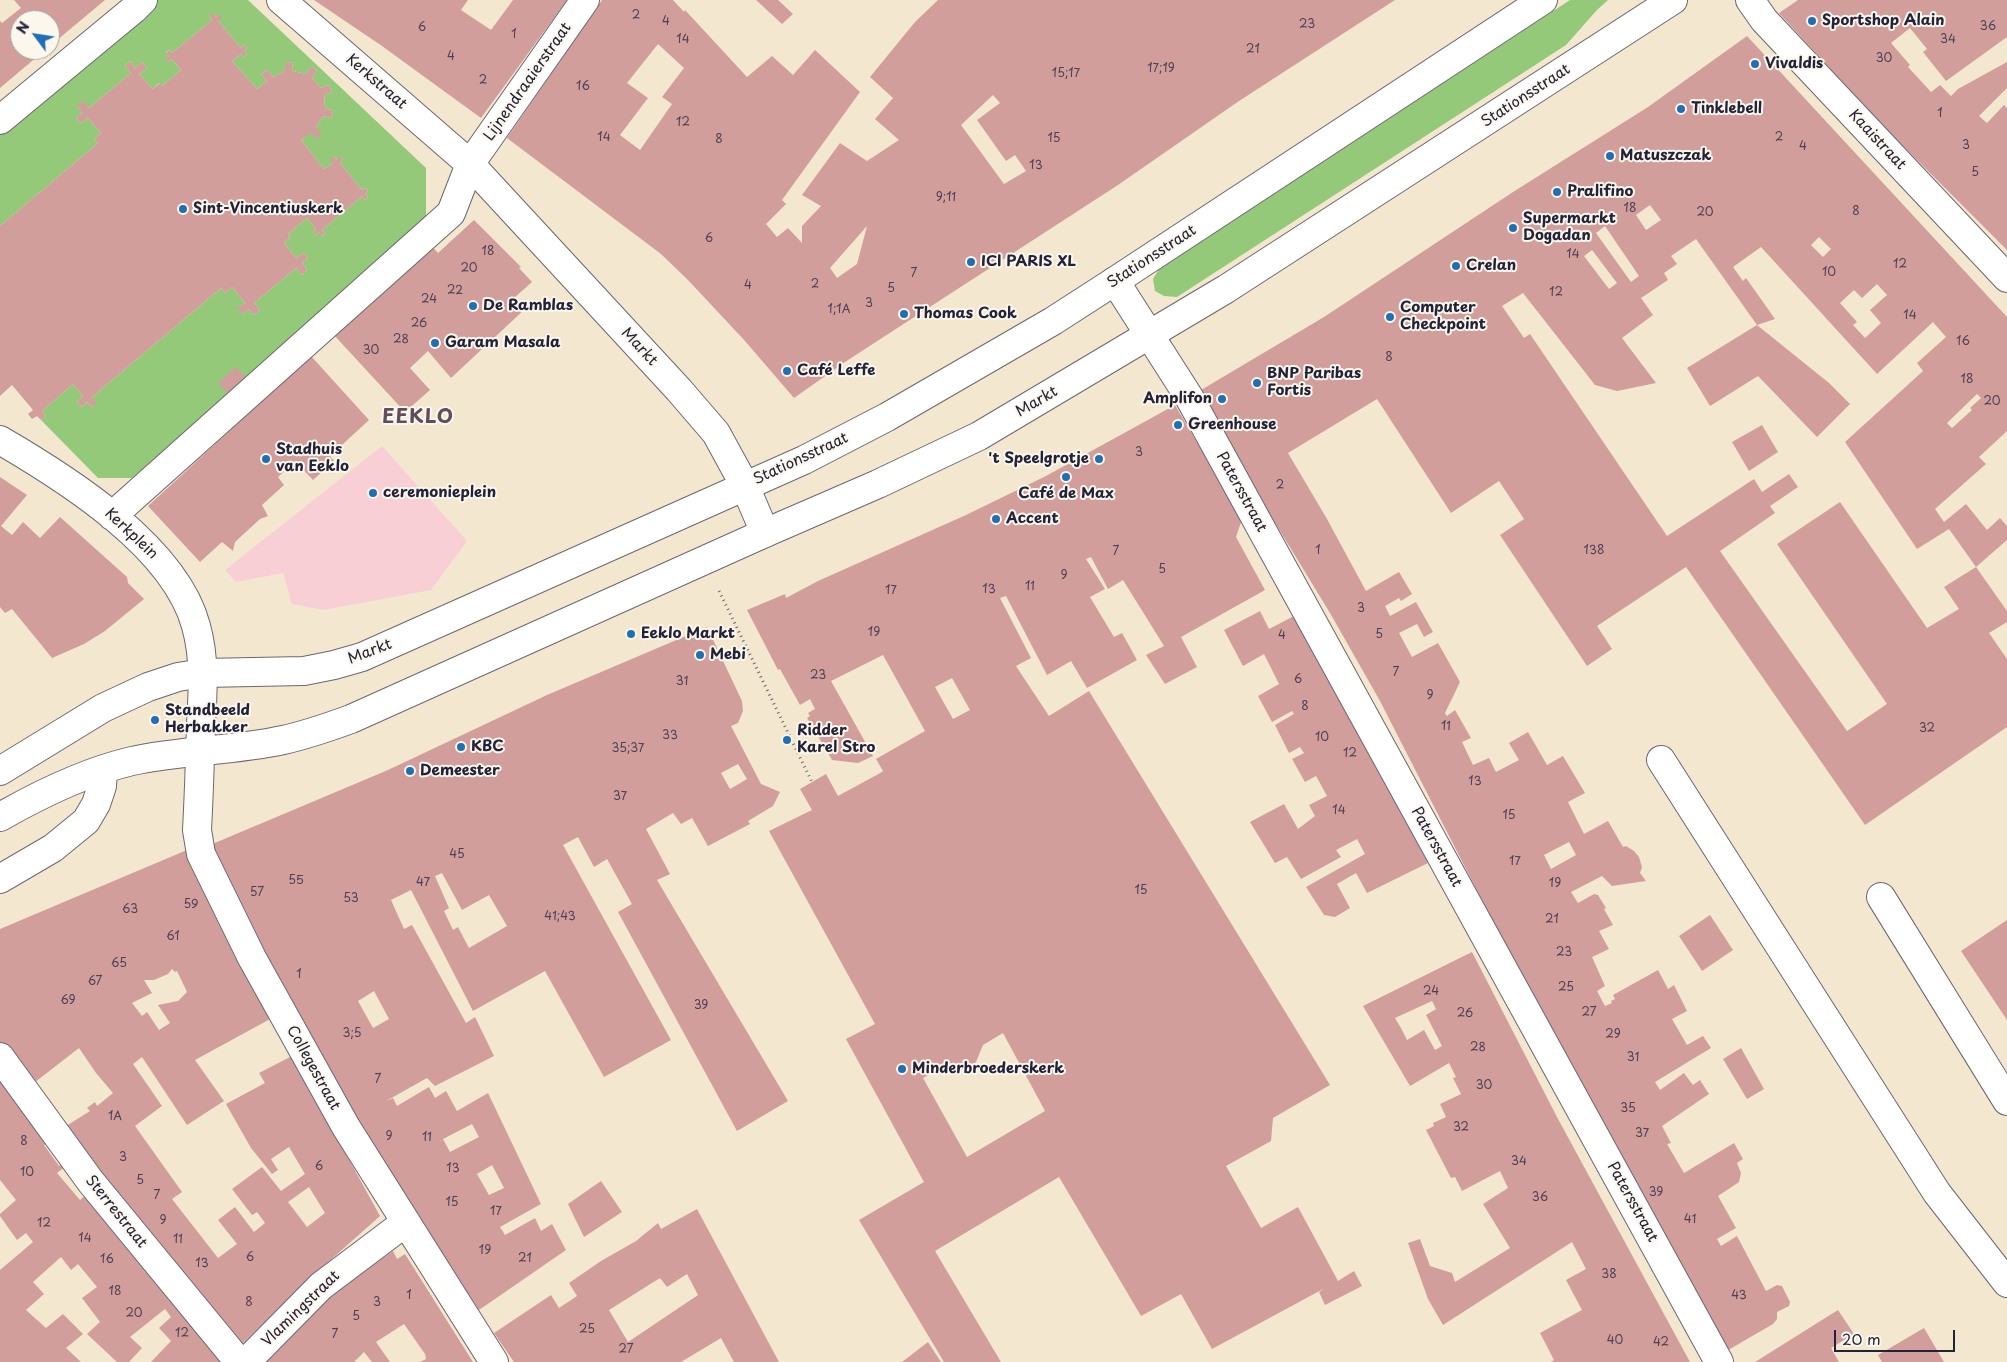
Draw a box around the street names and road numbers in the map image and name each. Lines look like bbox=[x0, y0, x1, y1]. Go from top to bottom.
street label: Lijnendraaierstraat bbox=[481, 20, 575, 144]
street label: Kerkstraat bbox=[342, 51, 410, 113]
street label: Stationsstraat bbox=[1478, 61, 1574, 131]
street label: Kaaistraat bbox=[1845, 106, 1909, 174]
street label: Stationsstraat bbox=[1104, 222, 1200, 292]
street label: Markt bbox=[617, 324, 661, 370]
street label: Markt bbox=[1013, 383, 1061, 421]
street label: Stationsstraat bbox=[751, 429, 851, 489]
street label: Patersstraat bbox=[1212, 449, 1270, 535]
street label: Kerkplein bbox=[101, 505, 161, 563]
street label: Markt bbox=[346, 635, 394, 669]
street label: Patersstraat bbox=[1407, 804, 1465, 890]
street label: Collegestraat bbox=[282, 1023, 344, 1113]
street label: Patersstraat bbox=[1603, 1159, 1661, 1245]
street label: Sterrestraat bbox=[81, 1172, 151, 1252]
street label: Vlamingstraat bbox=[258, 1267, 344, 1351]

